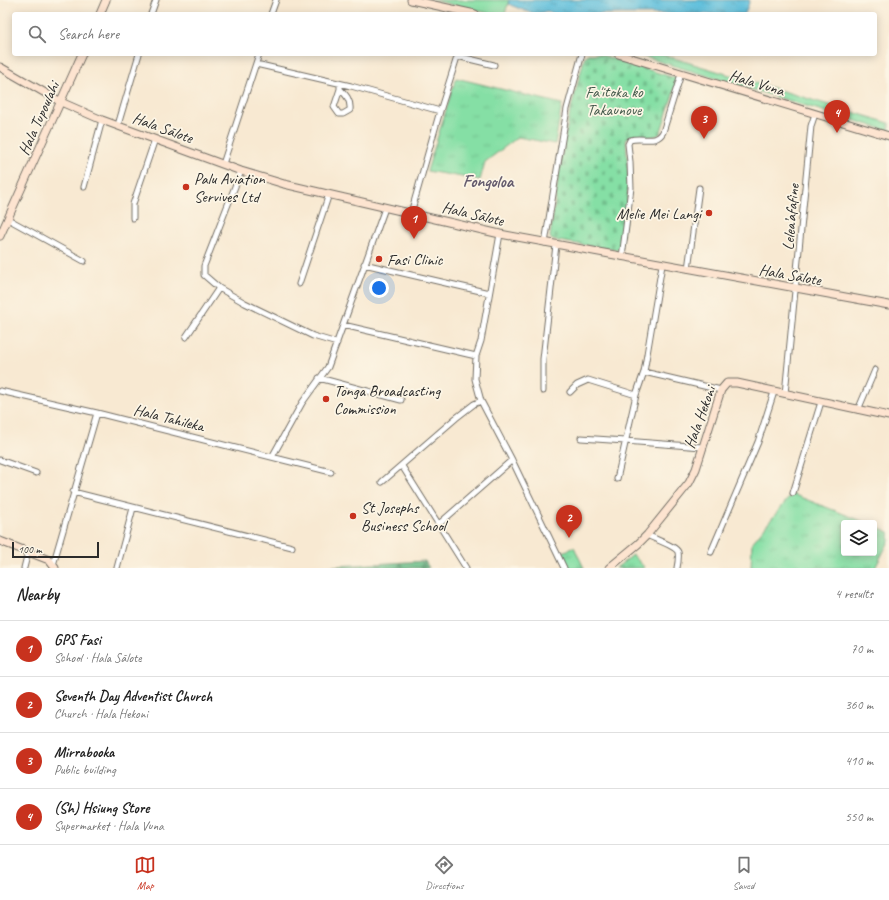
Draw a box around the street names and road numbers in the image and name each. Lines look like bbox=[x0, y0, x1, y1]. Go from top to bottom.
street label: Hala Vuna bbox=[727, 65, 788, 101]
street label: Hala Tupoulahi bbox=[14, 77, 65, 158]
street label: Hala Sālote bbox=[130, 108, 197, 149]
street label: Lelea’afafine bbox=[778, 181, 804, 251]
street label: Hala Sālote bbox=[440, 197, 507, 231]
street label: Hala Sālote bbox=[757, 260, 824, 291]
street label: Hala Hekoni bbox=[679, 382, 721, 451]
street label: Hala Tahileka bbox=[131, 400, 207, 437]

